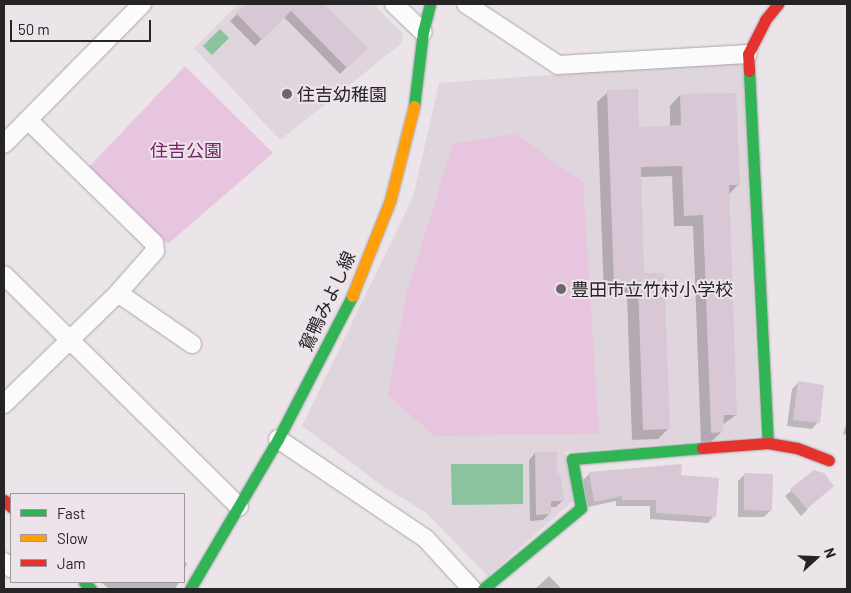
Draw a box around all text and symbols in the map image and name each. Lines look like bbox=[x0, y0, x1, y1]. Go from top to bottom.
scale bar bbox=[12, 10, 154, 42]
text: 50 m bbox=[18, 20, 50, 38]
place label: 住吉幼稚園 bbox=[297, 83, 387, 105]
marker: 住吉幼稚園 bbox=[281, 88, 293, 100]
park label: 住吉公園 bbox=[150, 139, 222, 161]
street label: 鴛鴨みよし線 bbox=[294, 247, 360, 355]
place label: 豊田市立竹村小学校 bbox=[571, 278, 733, 300]
marker: 豊田市立竹村小学校 bbox=[555, 283, 567, 295]
legend bbox=[10, 493, 185, 583]
text: Fast bbox=[57, 504, 85, 522]
text: Slow bbox=[57, 529, 88, 547]
north arrow bbox=[791, 533, 841, 583]
text: N bbox=[821, 545, 840, 560]
text: Jam bbox=[57, 554, 86, 572]

